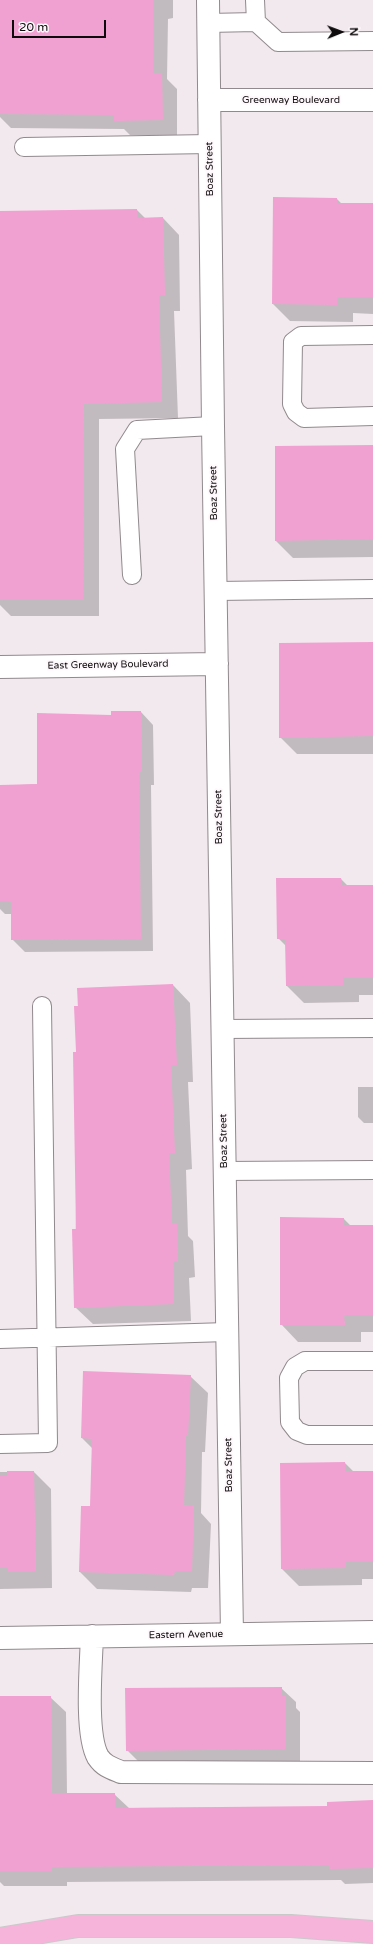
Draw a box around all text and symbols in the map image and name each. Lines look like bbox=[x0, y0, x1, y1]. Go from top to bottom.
scale bar bbox=[14, 12, 108, 38]
north arrow bbox=[321, 12, 361, 52]
text: 20 m bbox=[19, 20, 48, 34]
text: N bbox=[347, 27, 360, 36]
street label: Greenway Boulevard bbox=[242, 94, 340, 106]
street label: Boaz Street bbox=[204, 142, 216, 196]
street label: Boaz Street bbox=[208, 466, 220, 520]
street label: East Greenway Boulevard bbox=[47, 658, 169, 672]
street label: Boaz Street bbox=[213, 790, 225, 844]
street label: Boaz Street bbox=[218, 1114, 230, 1168]
street label: Boaz Street bbox=[223, 1438, 235, 1492]
street label: Eastern Avenue bbox=[149, 1628, 223, 1642]

